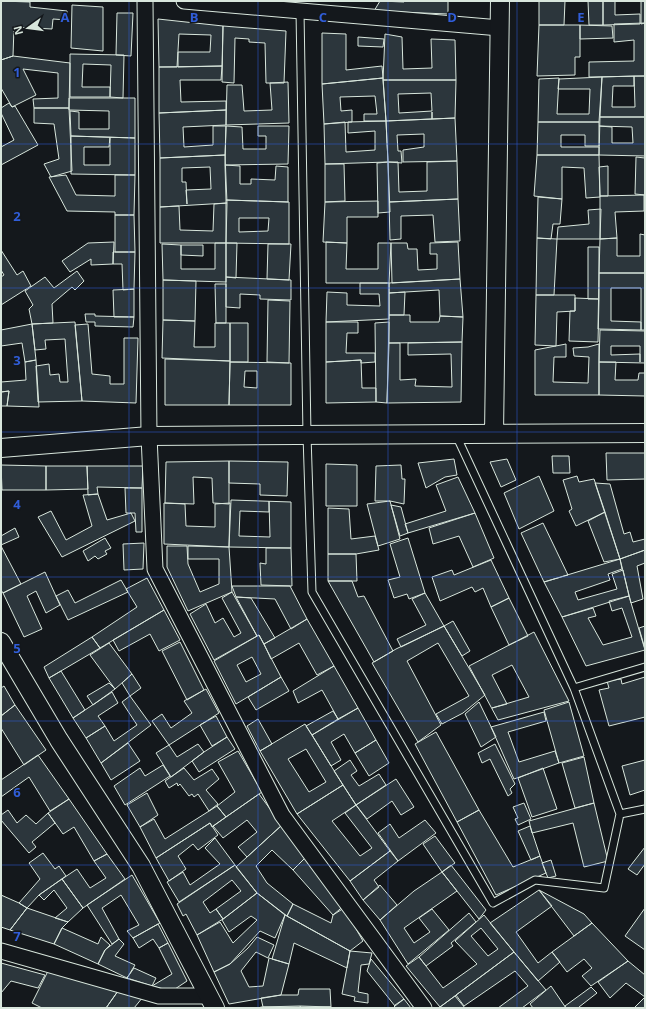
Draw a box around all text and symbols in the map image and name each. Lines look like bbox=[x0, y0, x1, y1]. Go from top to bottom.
north arrow bbox=[8, 8, 48, 48]
text: A bbox=[61, 8, 70, 26]
text: B bbox=[190, 8, 199, 26]
text: C bbox=[319, 8, 327, 26]
text: D bbox=[447, 8, 457, 26]
text: E bbox=[577, 8, 585, 26]
text: N bbox=[9, 24, 26, 37]
text: 1 bbox=[13, 63, 21, 81]
text: 2 bbox=[13, 207, 21, 225]
text: 3 bbox=[13, 351, 21, 369]
text: 4 bbox=[13, 495, 21, 513]
text: 5 bbox=[13, 639, 21, 657]
text: 6 bbox=[13, 783, 21, 801]
text: 7 bbox=[13, 927, 21, 945]

